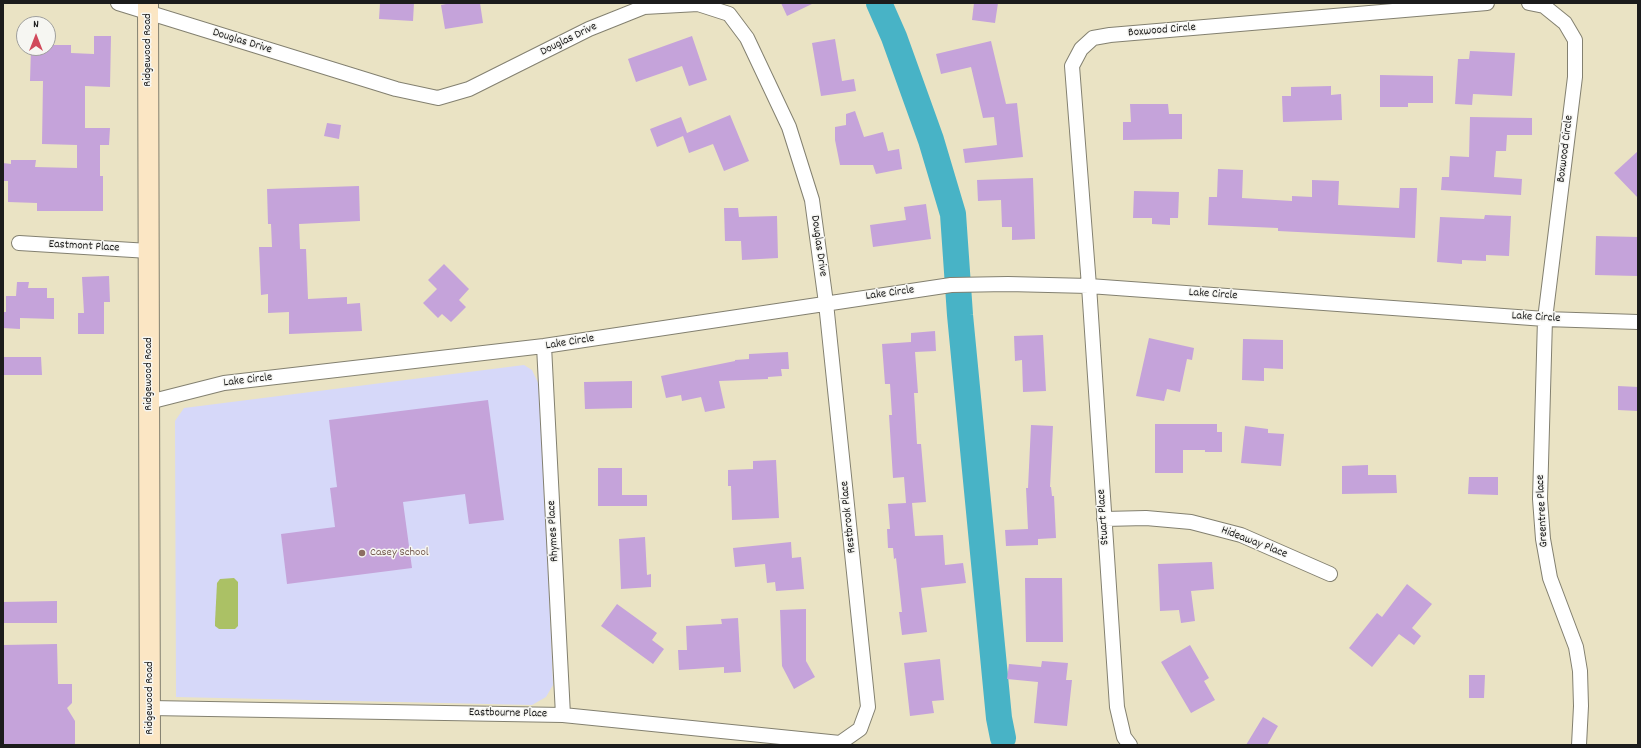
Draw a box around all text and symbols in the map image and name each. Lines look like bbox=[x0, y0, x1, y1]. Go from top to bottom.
street label: Ridgewood Road bbox=[141, 13, 155, 87]
north arrow bbox=[16, 16, 56, 56]
text: N bbox=[33, 17, 39, 33]
street label: Douglas Drive bbox=[538, 20, 600, 60]
street label: Boxwood Circle bbox=[1128, 21, 1196, 41]
street label: Douglas Drive bbox=[211, 26, 273, 58]
street label: Boxwood Circle bbox=[1555, 114, 1577, 184]
street label: Douglas Drive bbox=[807, 215, 829, 277]
street label: Eastmont Place bbox=[48, 238, 120, 256]
street label: Lake Circle bbox=[865, 283, 915, 305]
street label: Lake Circle bbox=[1188, 286, 1238, 304]
street label: Lake Circle bbox=[1511, 310, 1561, 326]
street label: Lake Circle bbox=[545, 332, 595, 354]
street label: Ridgewood Road bbox=[142, 337, 156, 411]
street label: Lake Circle bbox=[223, 371, 273, 391]
street label: Greentree Place bbox=[1534, 474, 1552, 548]
street label: Restbrook Place bbox=[838, 480, 860, 554]
street label: Stuart Place bbox=[1095, 488, 1113, 546]
street label: Rhymes Place bbox=[545, 500, 563, 562]
street label: Hideaway Place bbox=[1219, 524, 1289, 562]
place label: Casey School bbox=[370, 546, 429, 560]
marker: Casey School bbox=[357, 548, 367, 558]
street label: Ridgewood Road bbox=[143, 661, 157, 735]
street label: Eastbourne Place bbox=[469, 706, 547, 722]

